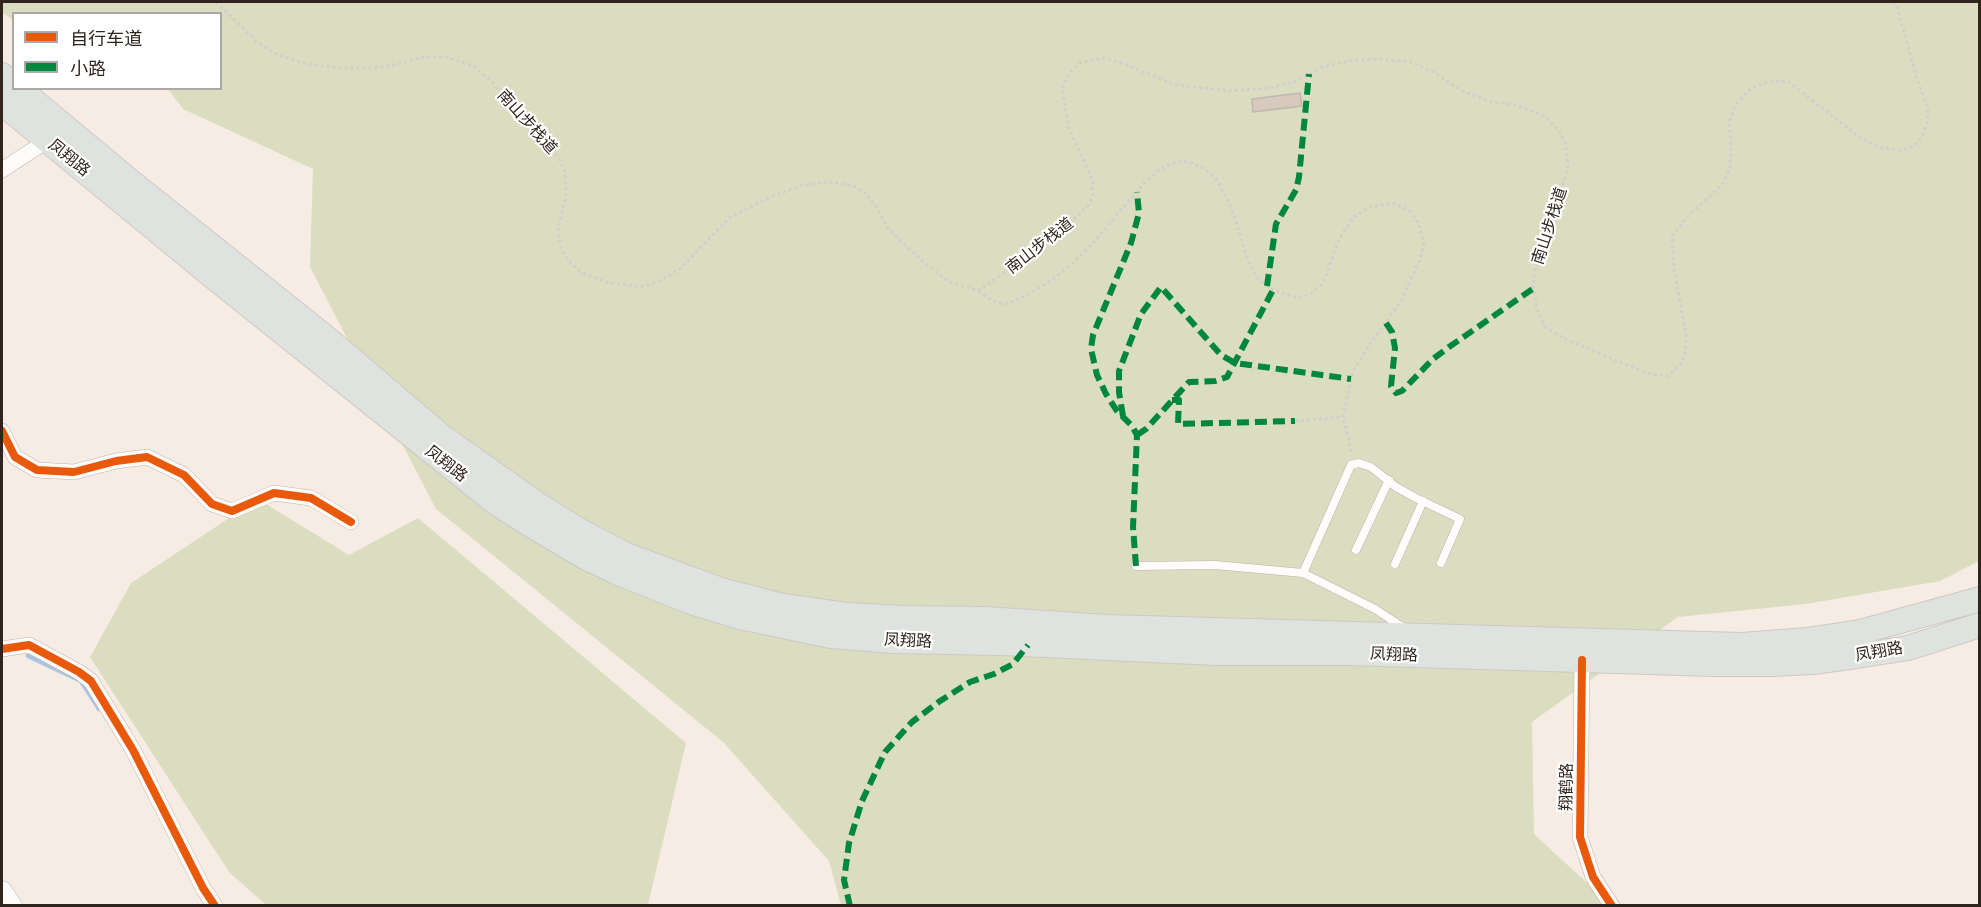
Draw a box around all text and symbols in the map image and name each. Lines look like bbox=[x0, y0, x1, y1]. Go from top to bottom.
legend bbox=[12, 12, 222, 90]
text: 自行车道 bbox=[70, 24, 142, 51]
text: 小路 bbox=[70, 54, 106, 81]
street label: 南山步栈道 bbox=[493, 86, 561, 158]
street label: 凤翔路 bbox=[44, 135, 94, 181]
street label: 南山步栈道 bbox=[1529, 185, 1571, 267]
street label: 南山步栈道 bbox=[1003, 214, 1077, 278]
street label: 凤翔路 bbox=[421, 442, 471, 486]
street label: 凤翔路 bbox=[884, 630, 932, 652]
street label: 凤翔路 bbox=[1854, 638, 1904, 666]
street label: 凤翔路 bbox=[1370, 645, 1418, 665]
street label: 翔鹤路 bbox=[1557, 763, 1577, 811]

